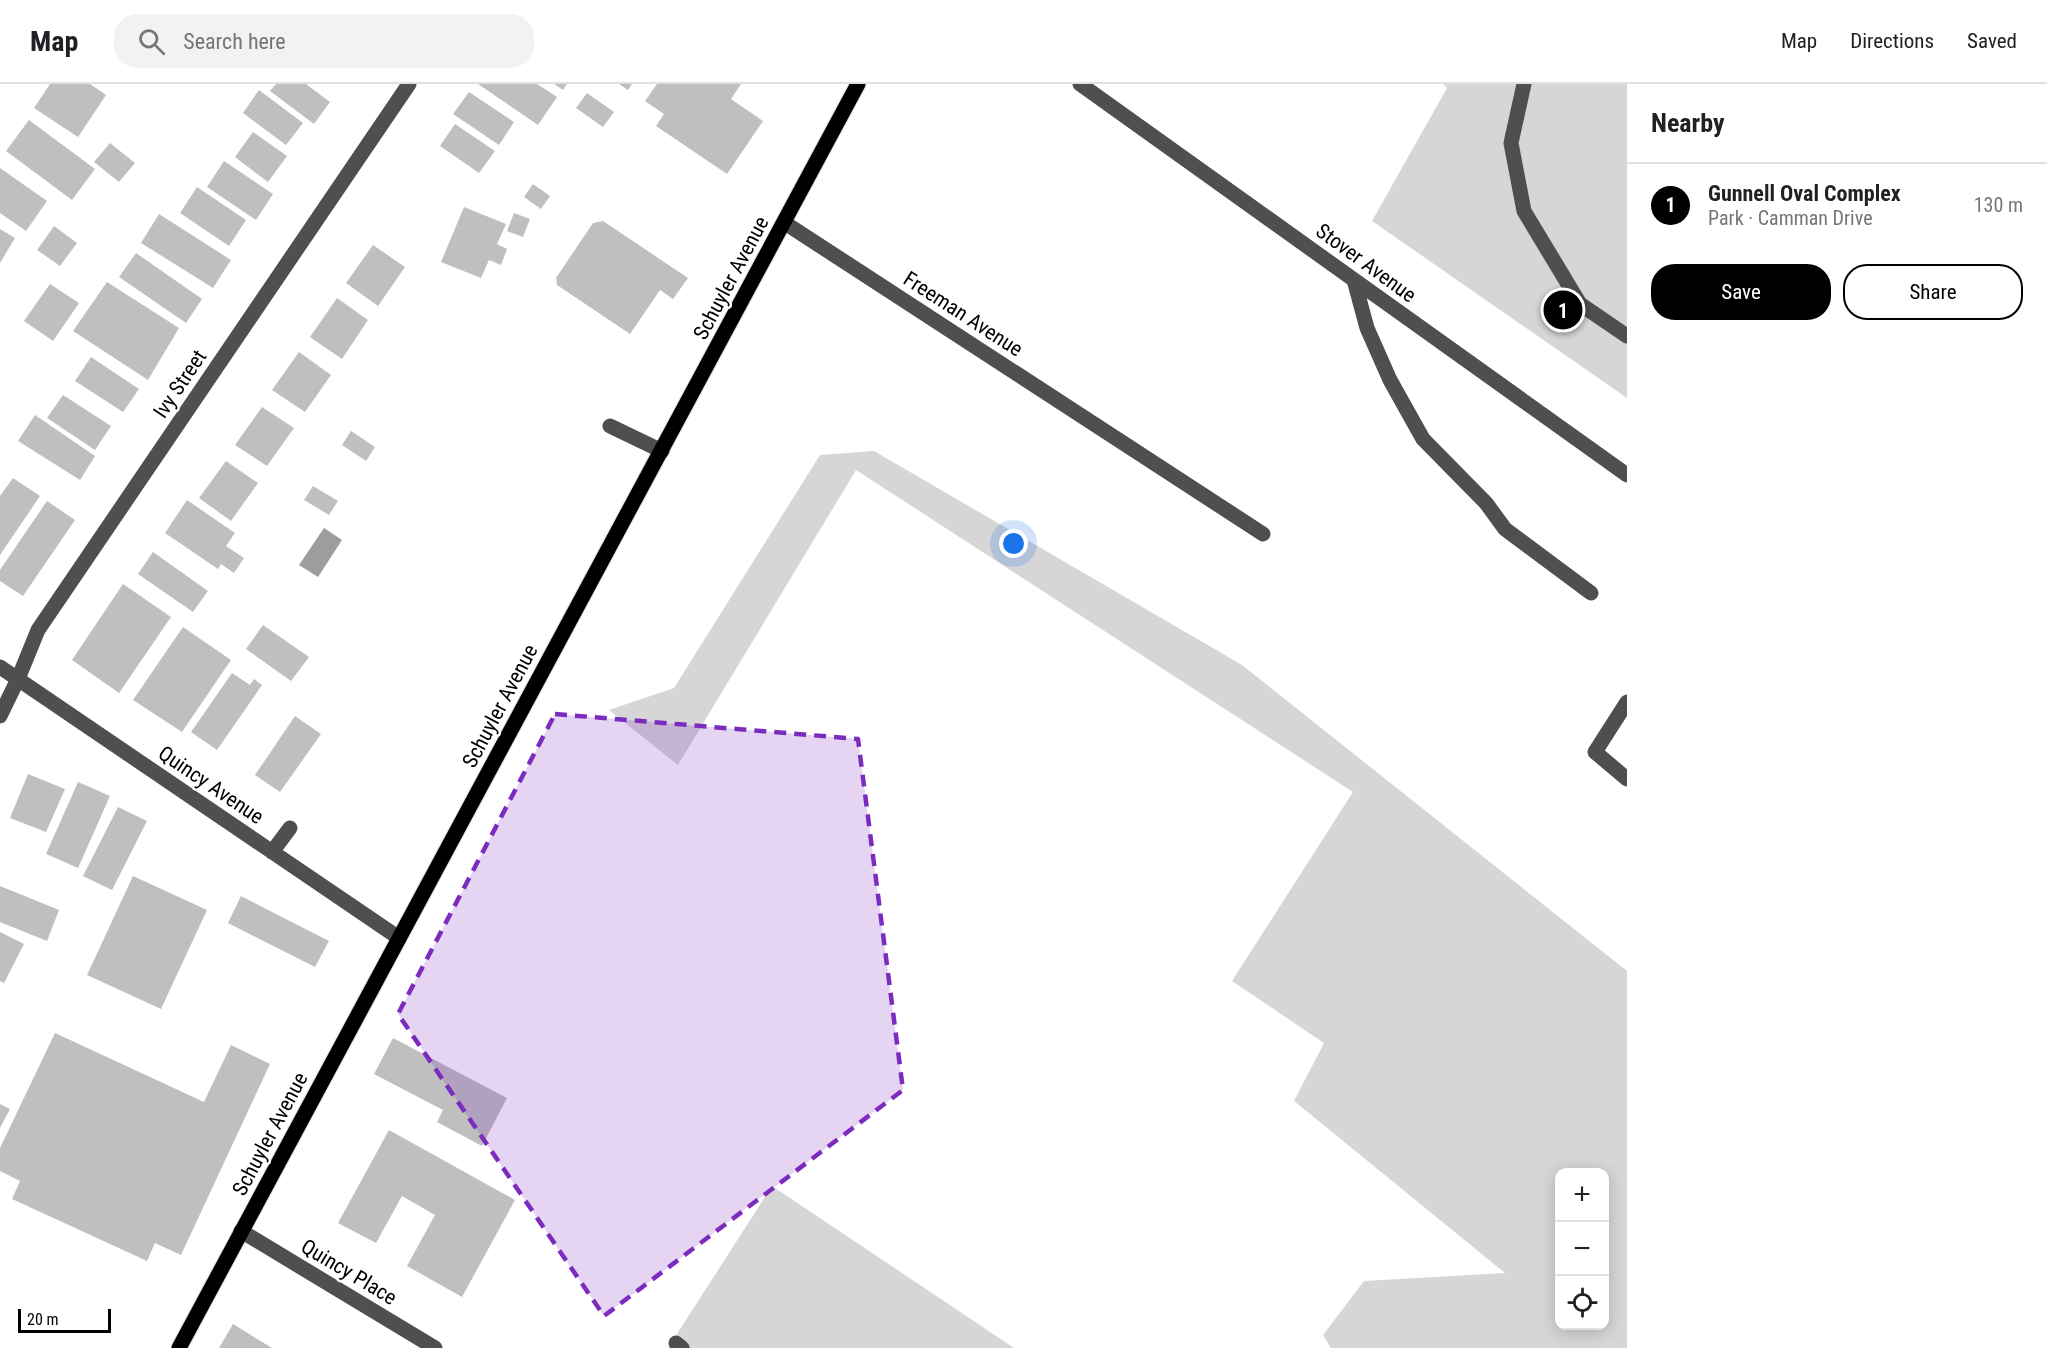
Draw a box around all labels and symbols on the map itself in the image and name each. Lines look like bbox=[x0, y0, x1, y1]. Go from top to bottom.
street label: Schuyler Avenue bbox=[688, 212, 774, 344]
street label: Stover Avenue bbox=[1311, 219, 1421, 307]
street label: Freeman Avenue bbox=[899, 267, 1027, 361]
pin: 1 bbox=[1544, 288, 1582, 332]
street label: Ivy Street bbox=[149, 345, 211, 423]
your location bbox=[999, 529, 1028, 558]
street label: Schuyler Avenue bbox=[457, 640, 543, 772]
street label: Quincy Avenue bbox=[154, 741, 268, 829]
street label: Schuyler Avenue bbox=[227, 1068, 313, 1200]
street label: Quincy Place bbox=[297, 1234, 401, 1310]
scale bar bbox=[18, 1306, 111, 1334]

